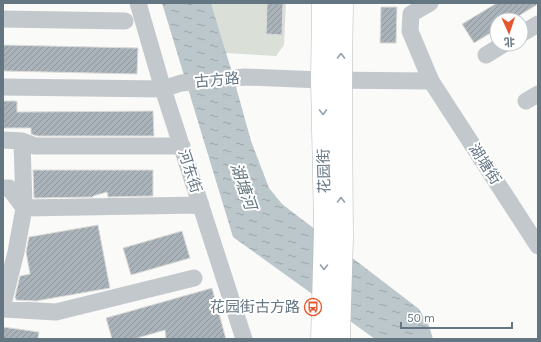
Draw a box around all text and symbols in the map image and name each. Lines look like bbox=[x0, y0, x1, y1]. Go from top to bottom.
north arrow bbox=[489, 12, 529, 52]
text: 北 bbox=[504, 35, 515, 48]
one-way arrow bbox=[337, 53, 346, 59]
street label: 古方路 bbox=[194, 69, 240, 91]
one-way arrow bbox=[318, 109, 327, 115]
street label: 湖塘街 bbox=[465, 140, 505, 188]
street label: 河东街 bbox=[174, 147, 206, 195]
street label: 花园街 bbox=[315, 148, 333, 194]
water label: 湖塘河 bbox=[227, 160, 261, 215]
one-way arrow bbox=[337, 197, 345, 203]
one-way arrow bbox=[320, 264, 328, 270]
bus stop icon: 花园街古方路 bbox=[303, 297, 323, 317]
place label: 花园街古方路 bbox=[210, 298, 300, 316]
scale bar bbox=[401, 304, 512, 330]
text: 50 m bbox=[407, 311, 435, 325]

